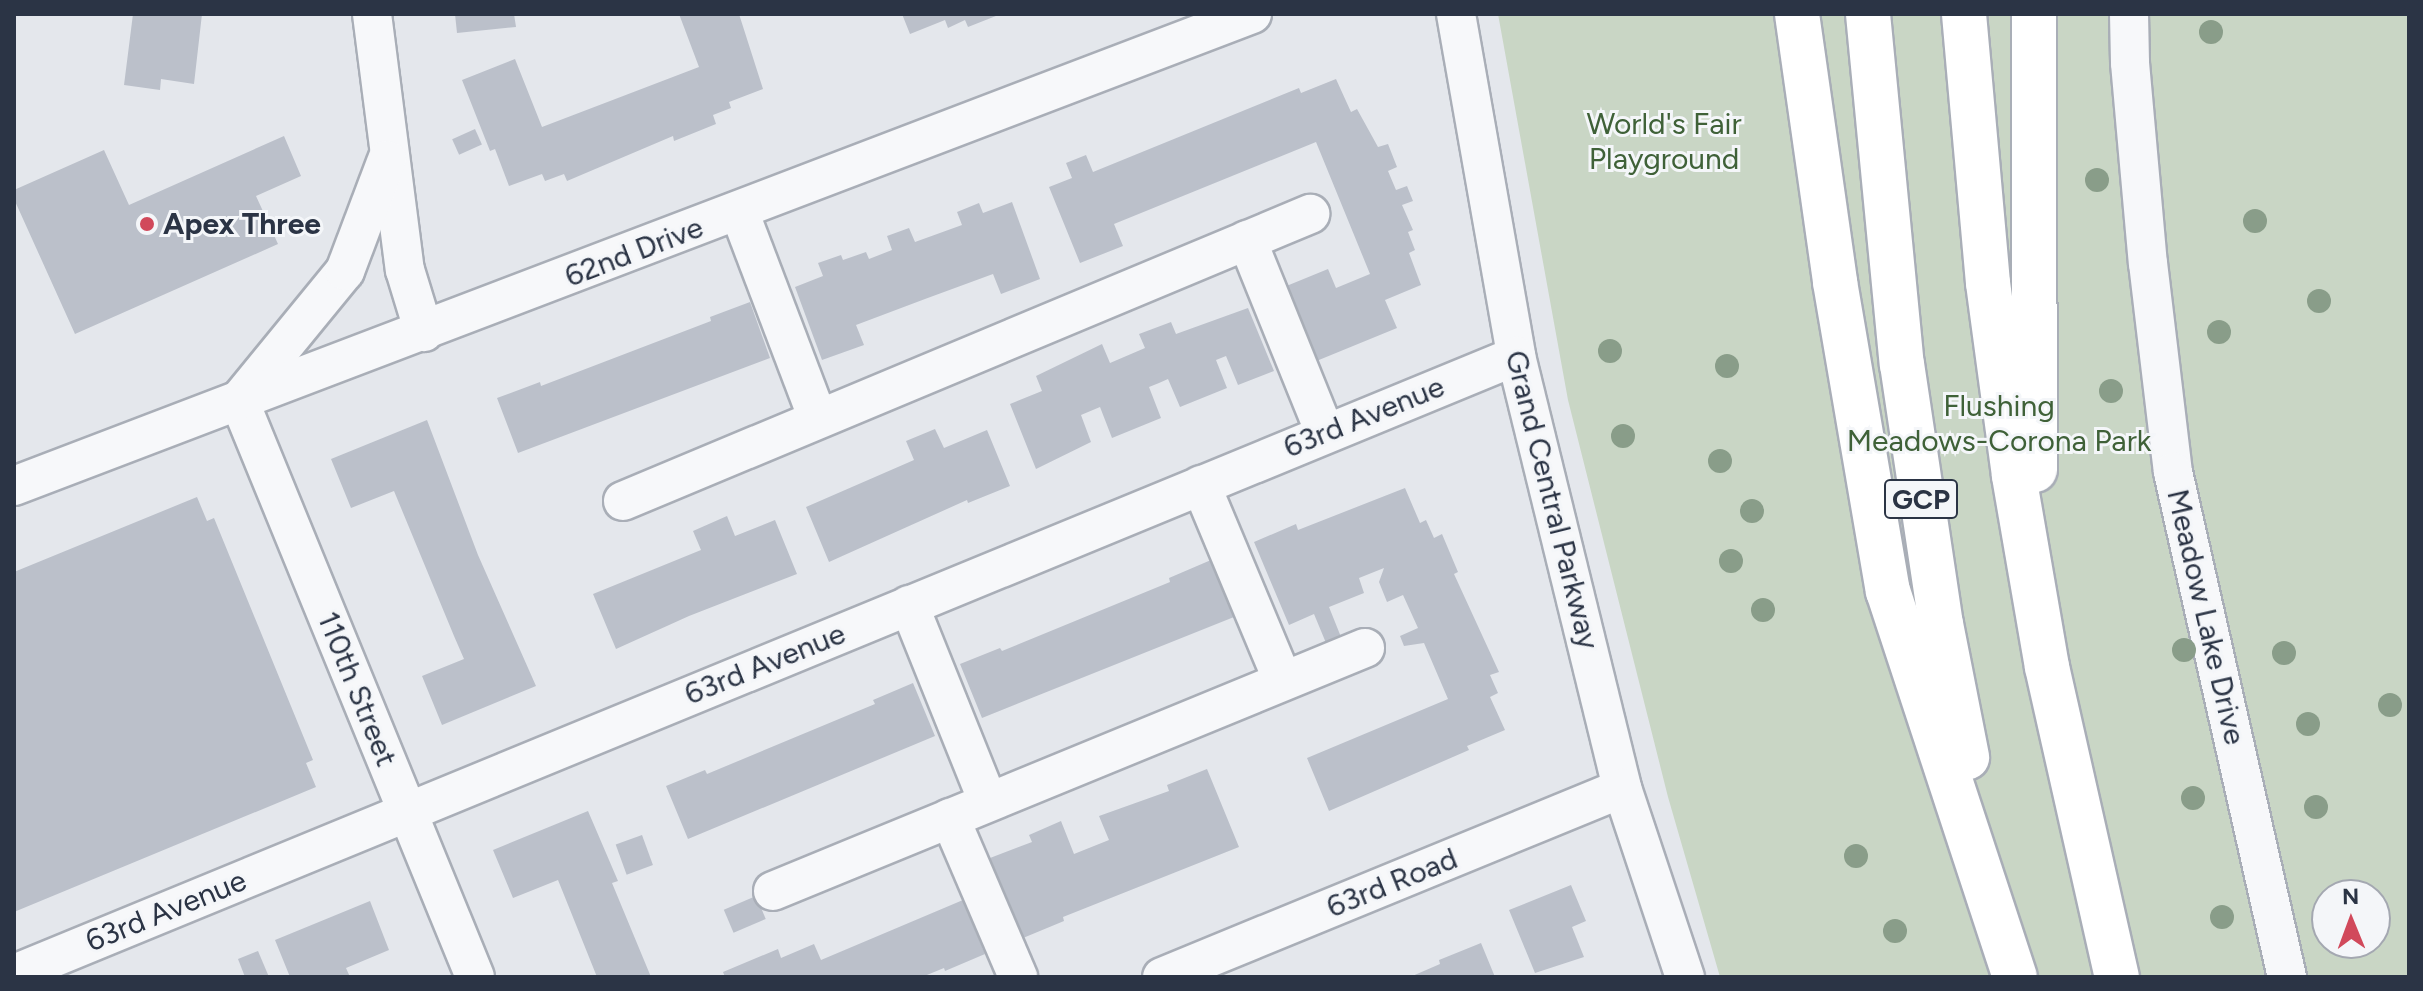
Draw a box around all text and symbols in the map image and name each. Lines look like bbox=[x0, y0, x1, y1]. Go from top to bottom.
park label: World's Fair Playground bbox=[1586, 106, 1742, 176]
place label: Apex Three bbox=[163, 206, 321, 242]
street label: 62nd Drive bbox=[560, 209, 708, 295]
marker: Apex Three bbox=[138, 215, 156, 233]
street label: Grand Central Parkway bbox=[1497, 347, 1607, 653]
street label: 63rd Avenue bbox=[1279, 368, 1449, 466]
park label: Flushing Meadows-Corona Park bbox=[1847, 388, 2151, 458]
road number: GCP bbox=[1883, 475, 1959, 523]
street label: Meadow Lake Drive bbox=[2159, 486, 2253, 748]
street label: 110th Street bbox=[310, 606, 404, 772]
street label: 63rd Avenue bbox=[680, 615, 850, 713]
street label: 63rd Road bbox=[1322, 841, 1462, 925]
street label: 63rd Avenue bbox=[81, 862, 251, 960]
north arrow bbox=[2311, 879, 2391, 959]
text: N bbox=[2342, 883, 2359, 910]

